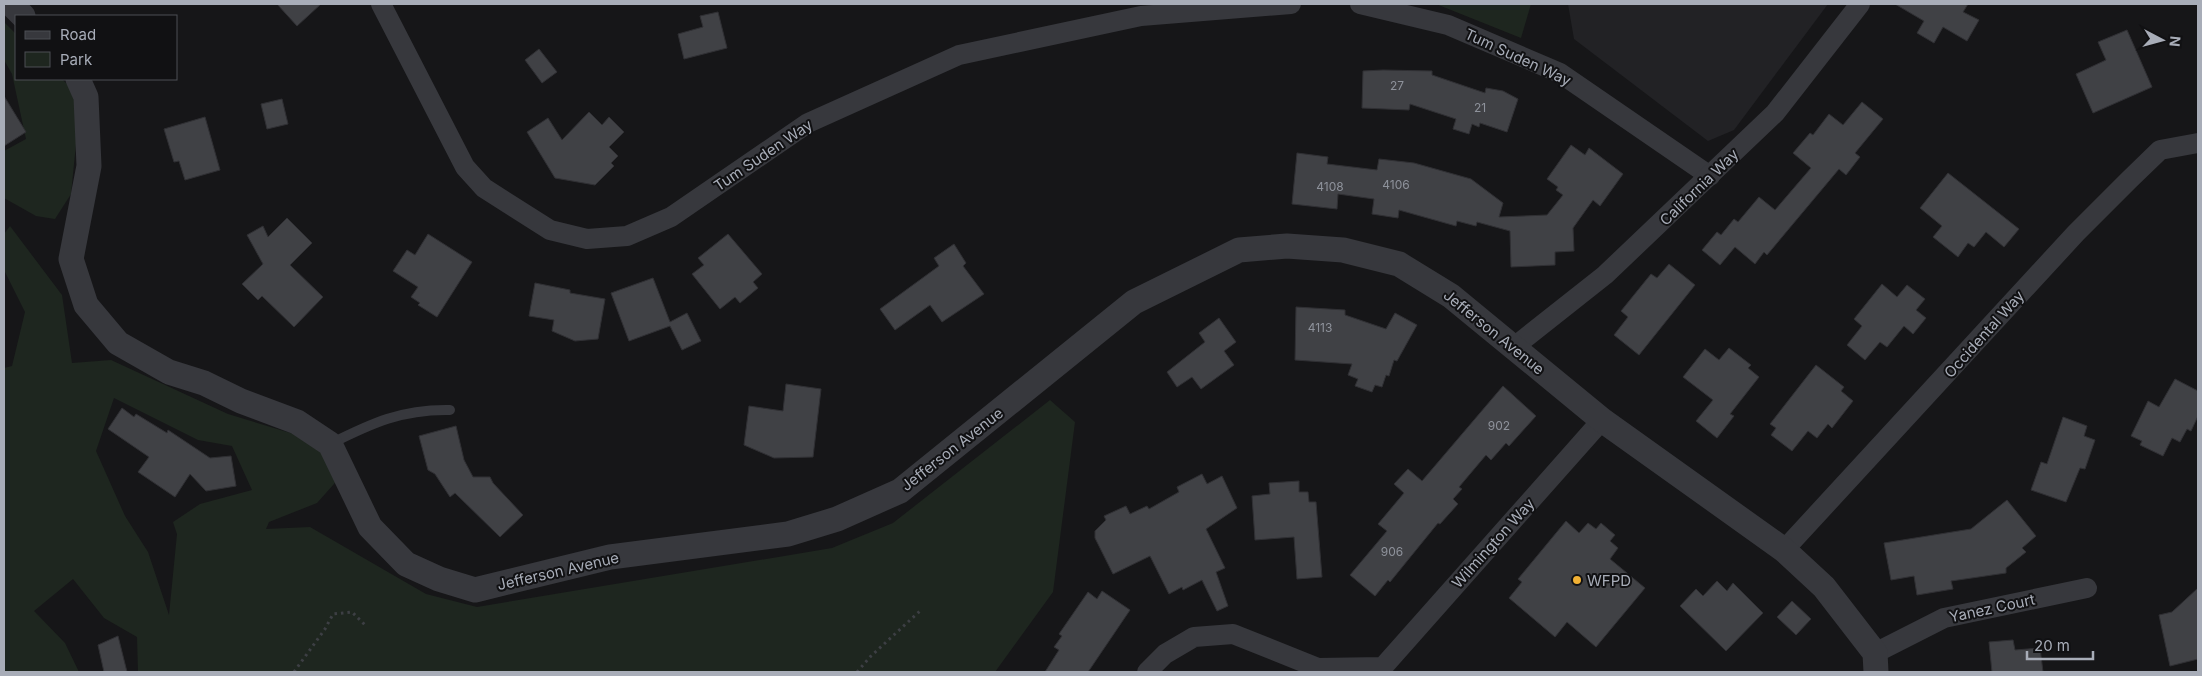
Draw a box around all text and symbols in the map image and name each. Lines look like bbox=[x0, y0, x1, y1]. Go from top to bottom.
legend bbox=[15, 15, 178, 80]
north arrow bbox=[2137, 15, 2187, 65]
street label: Tum Suden Way bbox=[1462, 24, 1575, 90]
text: Road bbox=[60, 25, 96, 44]
text: N bbox=[2166, 35, 2184, 48]
text: Park bbox=[60, 50, 93, 69]
house number: 27 bbox=[1390, 78, 1404, 93]
house number: 21 bbox=[1474, 100, 1486, 115]
street label: Tum Suden Way bbox=[710, 115, 816, 195]
street label: California Way bbox=[1656, 144, 1743, 229]
house number: 4106 bbox=[1382, 177, 1410, 192]
house number: 4108 bbox=[1316, 179, 1344, 194]
street label: Jefferson Avenue bbox=[1440, 285, 1548, 379]
street label: Occidental Way bbox=[1940, 286, 2029, 382]
house number: 4113 bbox=[1308, 320, 1332, 335]
street label: Jefferson Avenue bbox=[897, 403, 1007, 495]
house number: 902 bbox=[1488, 418, 1510, 433]
street label: Wilmington Way bbox=[1448, 494, 1539, 592]
house number: 906 bbox=[1381, 544, 1403, 559]
street label: Jefferson Avenue bbox=[495, 548, 621, 594]
place label: WFPD bbox=[1587, 571, 1631, 590]
marker: WFPD bbox=[1571, 574, 1583, 586]
street label: Yanez Court bbox=[1947, 590, 2037, 626]
scale bar bbox=[2027, 628, 2093, 660]
text: 20 m bbox=[2034, 636, 2070, 655]

